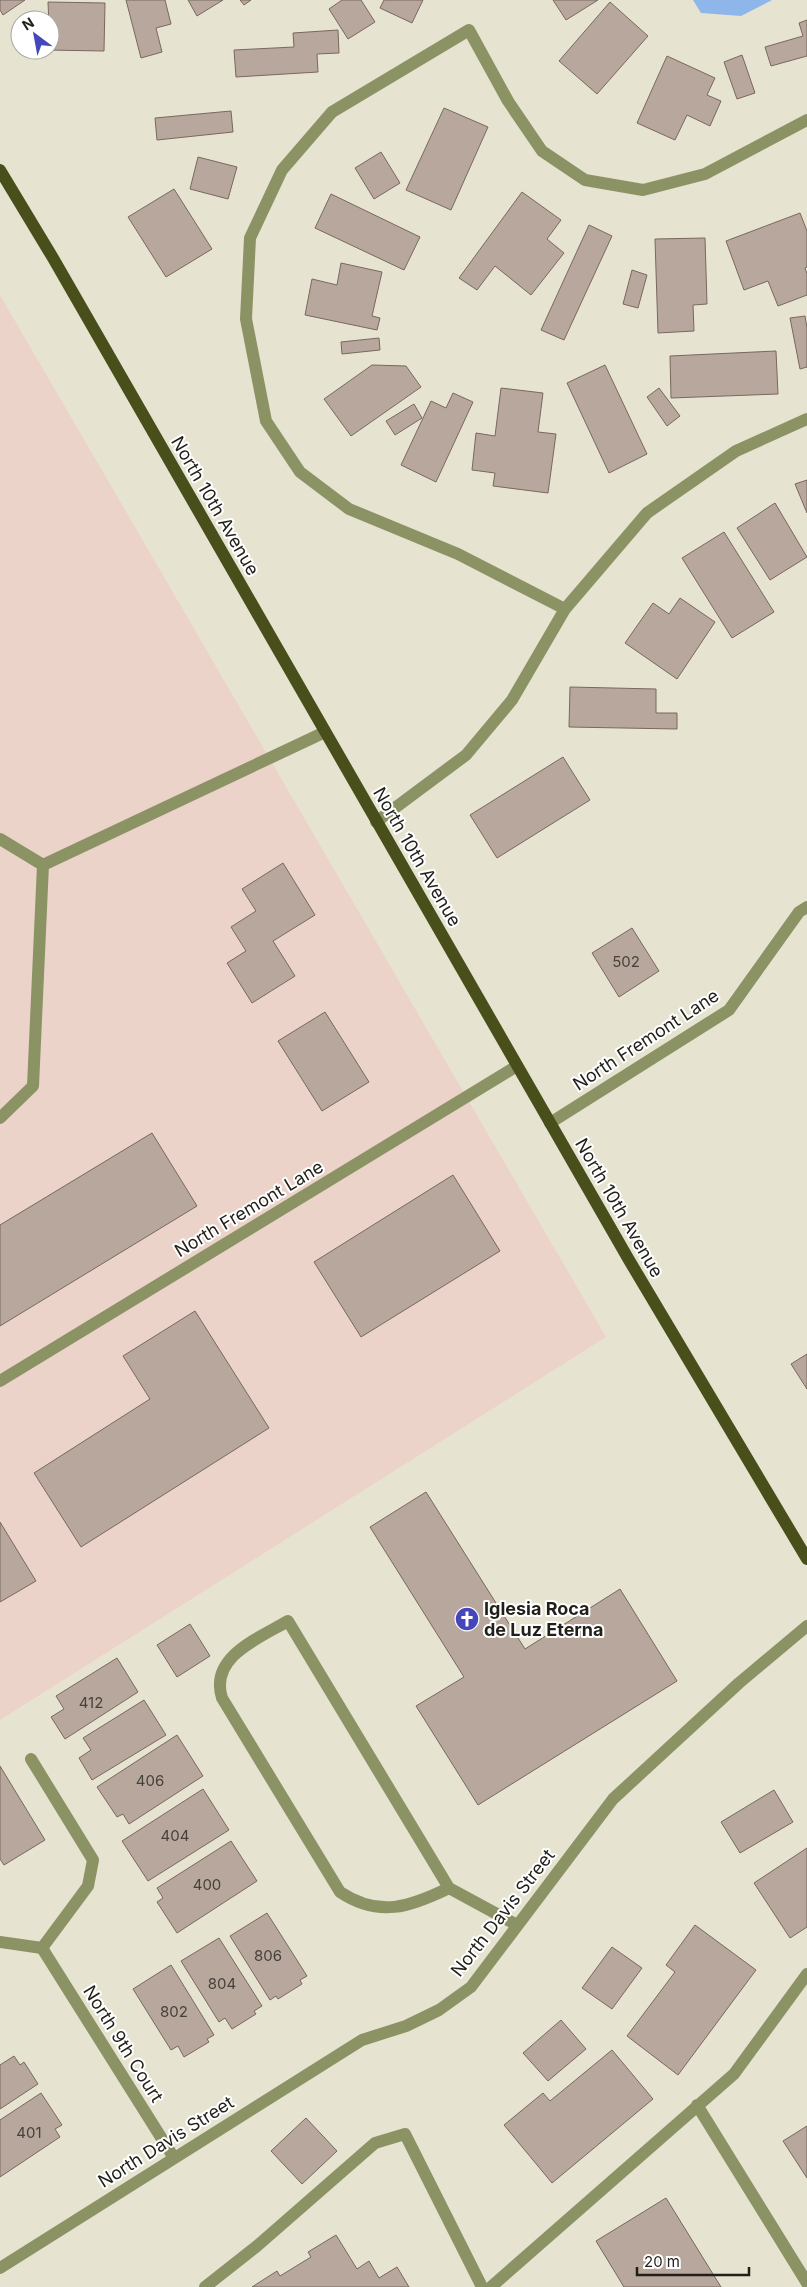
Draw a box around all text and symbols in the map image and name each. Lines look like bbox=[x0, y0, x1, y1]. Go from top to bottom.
north arrow bbox=[10, 10, 60, 60]
text: N bbox=[19, 14, 37, 34]
street label: North 10th Avenue bbox=[167, 433, 264, 579]
street label: North 10th Avenue bbox=[369, 784, 466, 930]
house number: 502 bbox=[612, 952, 640, 971]
street label: North Fremont Lane bbox=[569, 985, 723, 1095]
street label: North 10th Avenue bbox=[571, 1135, 668, 1281]
street label: North Fremont Lane bbox=[171, 1156, 327, 1261]
place label: Iglesia Roca de Luz Eterna bbox=[484, 1598, 603, 1640]
church icon: Iglesia Roca de Luz Eterna bbox=[454, 1606, 480, 1632]
house number: 412 bbox=[79, 1693, 103, 1712]
house number: 406 bbox=[136, 1771, 164, 1790]
house number: 404 bbox=[161, 1826, 189, 1845]
street label: North Davis Street bbox=[446, 1845, 559, 1980]
house number: 400 bbox=[193, 1875, 221, 1894]
house number: 806 bbox=[254, 1946, 282, 1965]
house number: 804 bbox=[208, 1974, 236, 1993]
street label: North 9th Court bbox=[79, 1982, 168, 2106]
house number: 802 bbox=[160, 2002, 188, 2021]
street label: North Davis Street bbox=[94, 2091, 237, 2192]
house number: 401 bbox=[16, 2123, 42, 2142]
scale bar bbox=[637, 2244, 750, 2276]
text: 20 m bbox=[644, 2252, 680, 2271]

